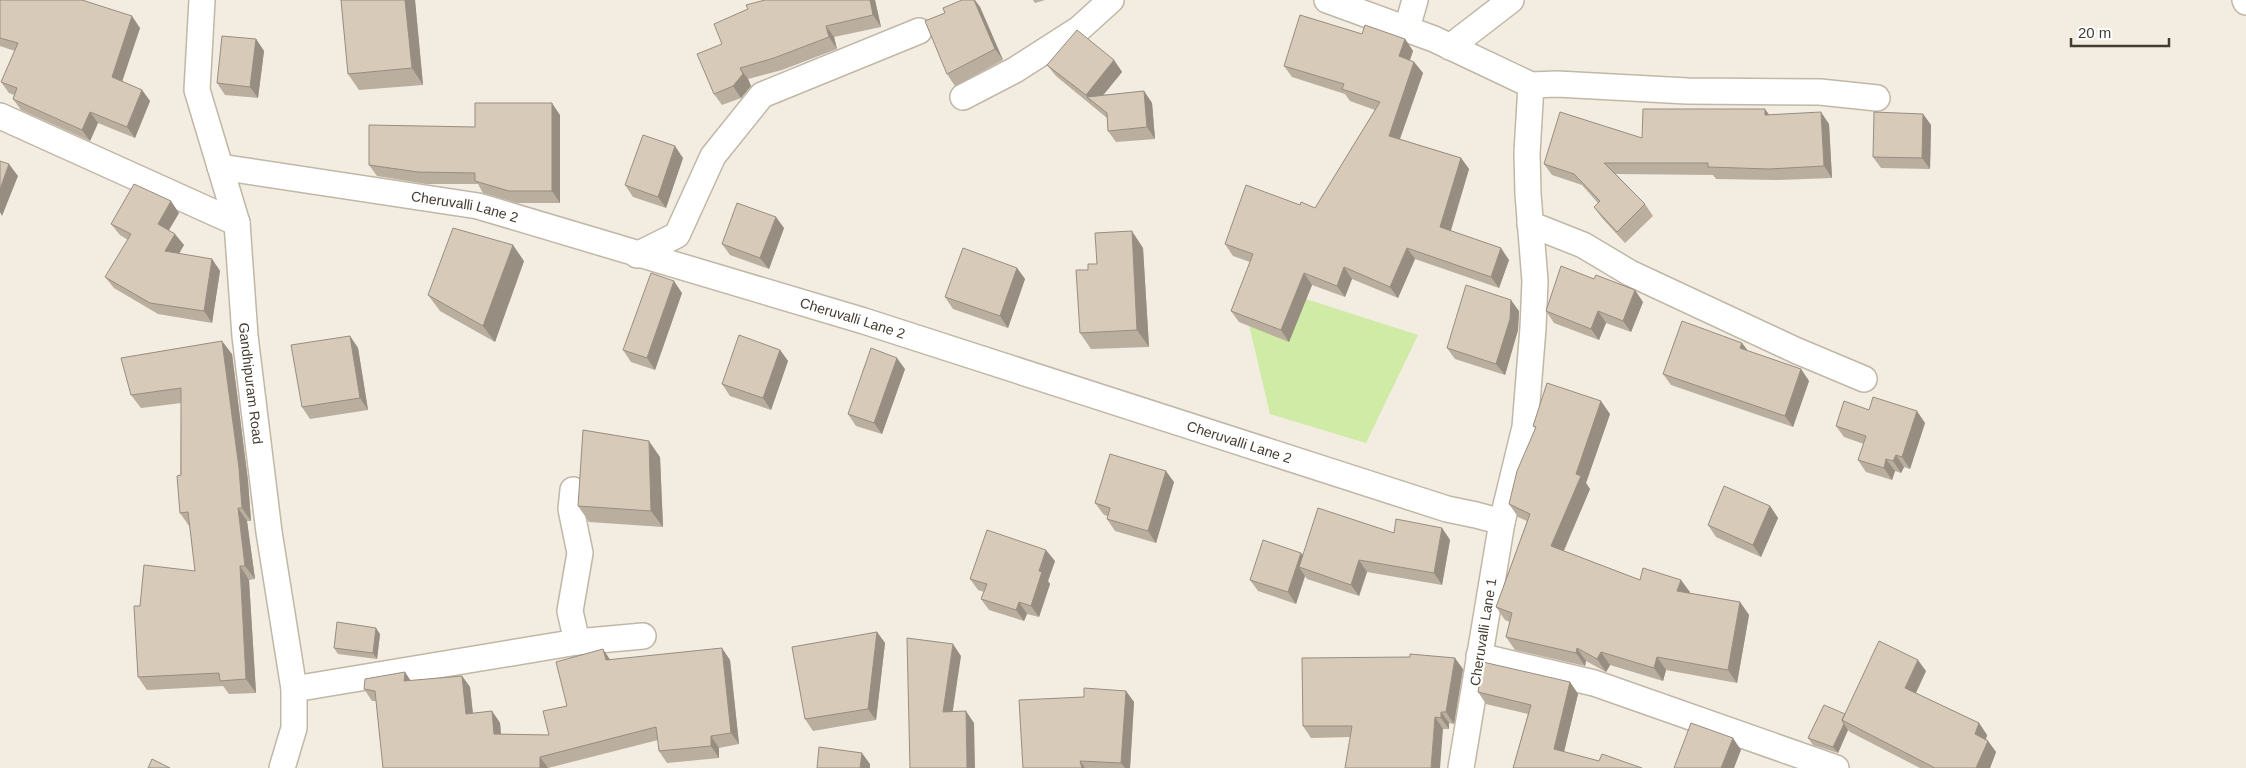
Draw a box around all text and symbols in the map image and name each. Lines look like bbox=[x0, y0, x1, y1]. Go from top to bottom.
scale bar bbox=[2071, 15, 2168, 47]
text: 20 m bbox=[2078, 24, 2111, 41]
street label: Cheruvalli Lane 2 bbox=[410, 188, 520, 226]
street label: Cheruvalli Lane 2 bbox=[798, 294, 907, 342]
street label: Gandhipuram Road bbox=[236, 322, 266, 445]
street label: Cheruvalli Lane 2 bbox=[1185, 418, 1294, 466]
street label: Cheruvalli Lane 1 bbox=[1467, 577, 1499, 687]

